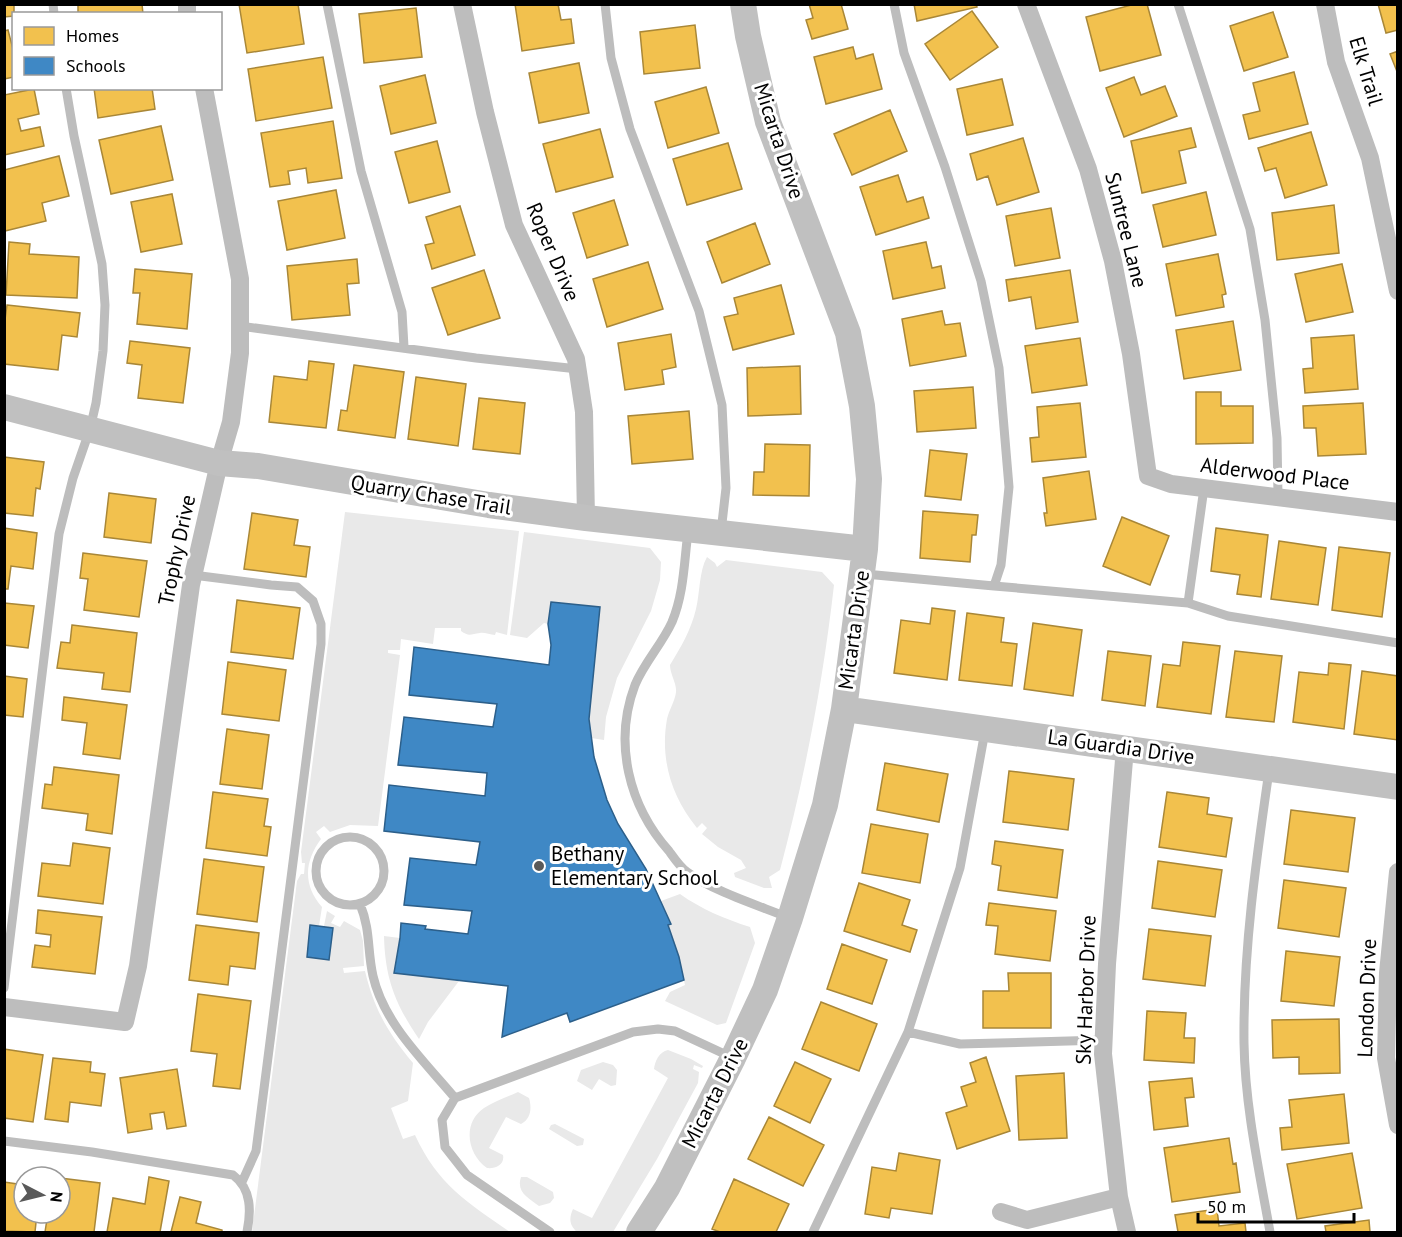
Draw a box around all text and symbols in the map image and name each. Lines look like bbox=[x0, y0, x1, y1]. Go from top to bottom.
legend bbox=[12, 12, 222, 90]
text: Homes bbox=[66, 24, 119, 47]
street label: Elk Trail bbox=[1343, 33, 1390, 109]
text: Schools bbox=[66, 54, 126, 77]
street label: Micarta Drive bbox=[748, 80, 811, 202]
street label: Suntree Lane bbox=[1099, 169, 1154, 290]
street label: Roper Drive bbox=[521, 198, 586, 305]
street label: Alderwood Place bbox=[1199, 451, 1351, 496]
street label: Quarry Chase Trail bbox=[349, 468, 513, 521]
street label: Trophy Drive bbox=[152, 492, 201, 608]
street label: Micarta Drive bbox=[832, 569, 875, 691]
street label: La Guardia Drive bbox=[1046, 723, 1196, 770]
place label: Bethany Elementary School bbox=[551, 840, 718, 891]
marker: Bethany Elementary School bbox=[532, 859, 546, 873]
street label: Sky Harbor Drive bbox=[1069, 915, 1102, 1065]
street label: London Drive bbox=[1351, 938, 1382, 1058]
street label: Micarta Drive bbox=[675, 1033, 754, 1152]
north arrow bbox=[12, 1165, 72, 1225]
scale bar bbox=[1198, 1186, 1354, 1224]
text: N bbox=[46, 1190, 67, 1203]
text: 50 m bbox=[1207, 1195, 1246, 1218]

